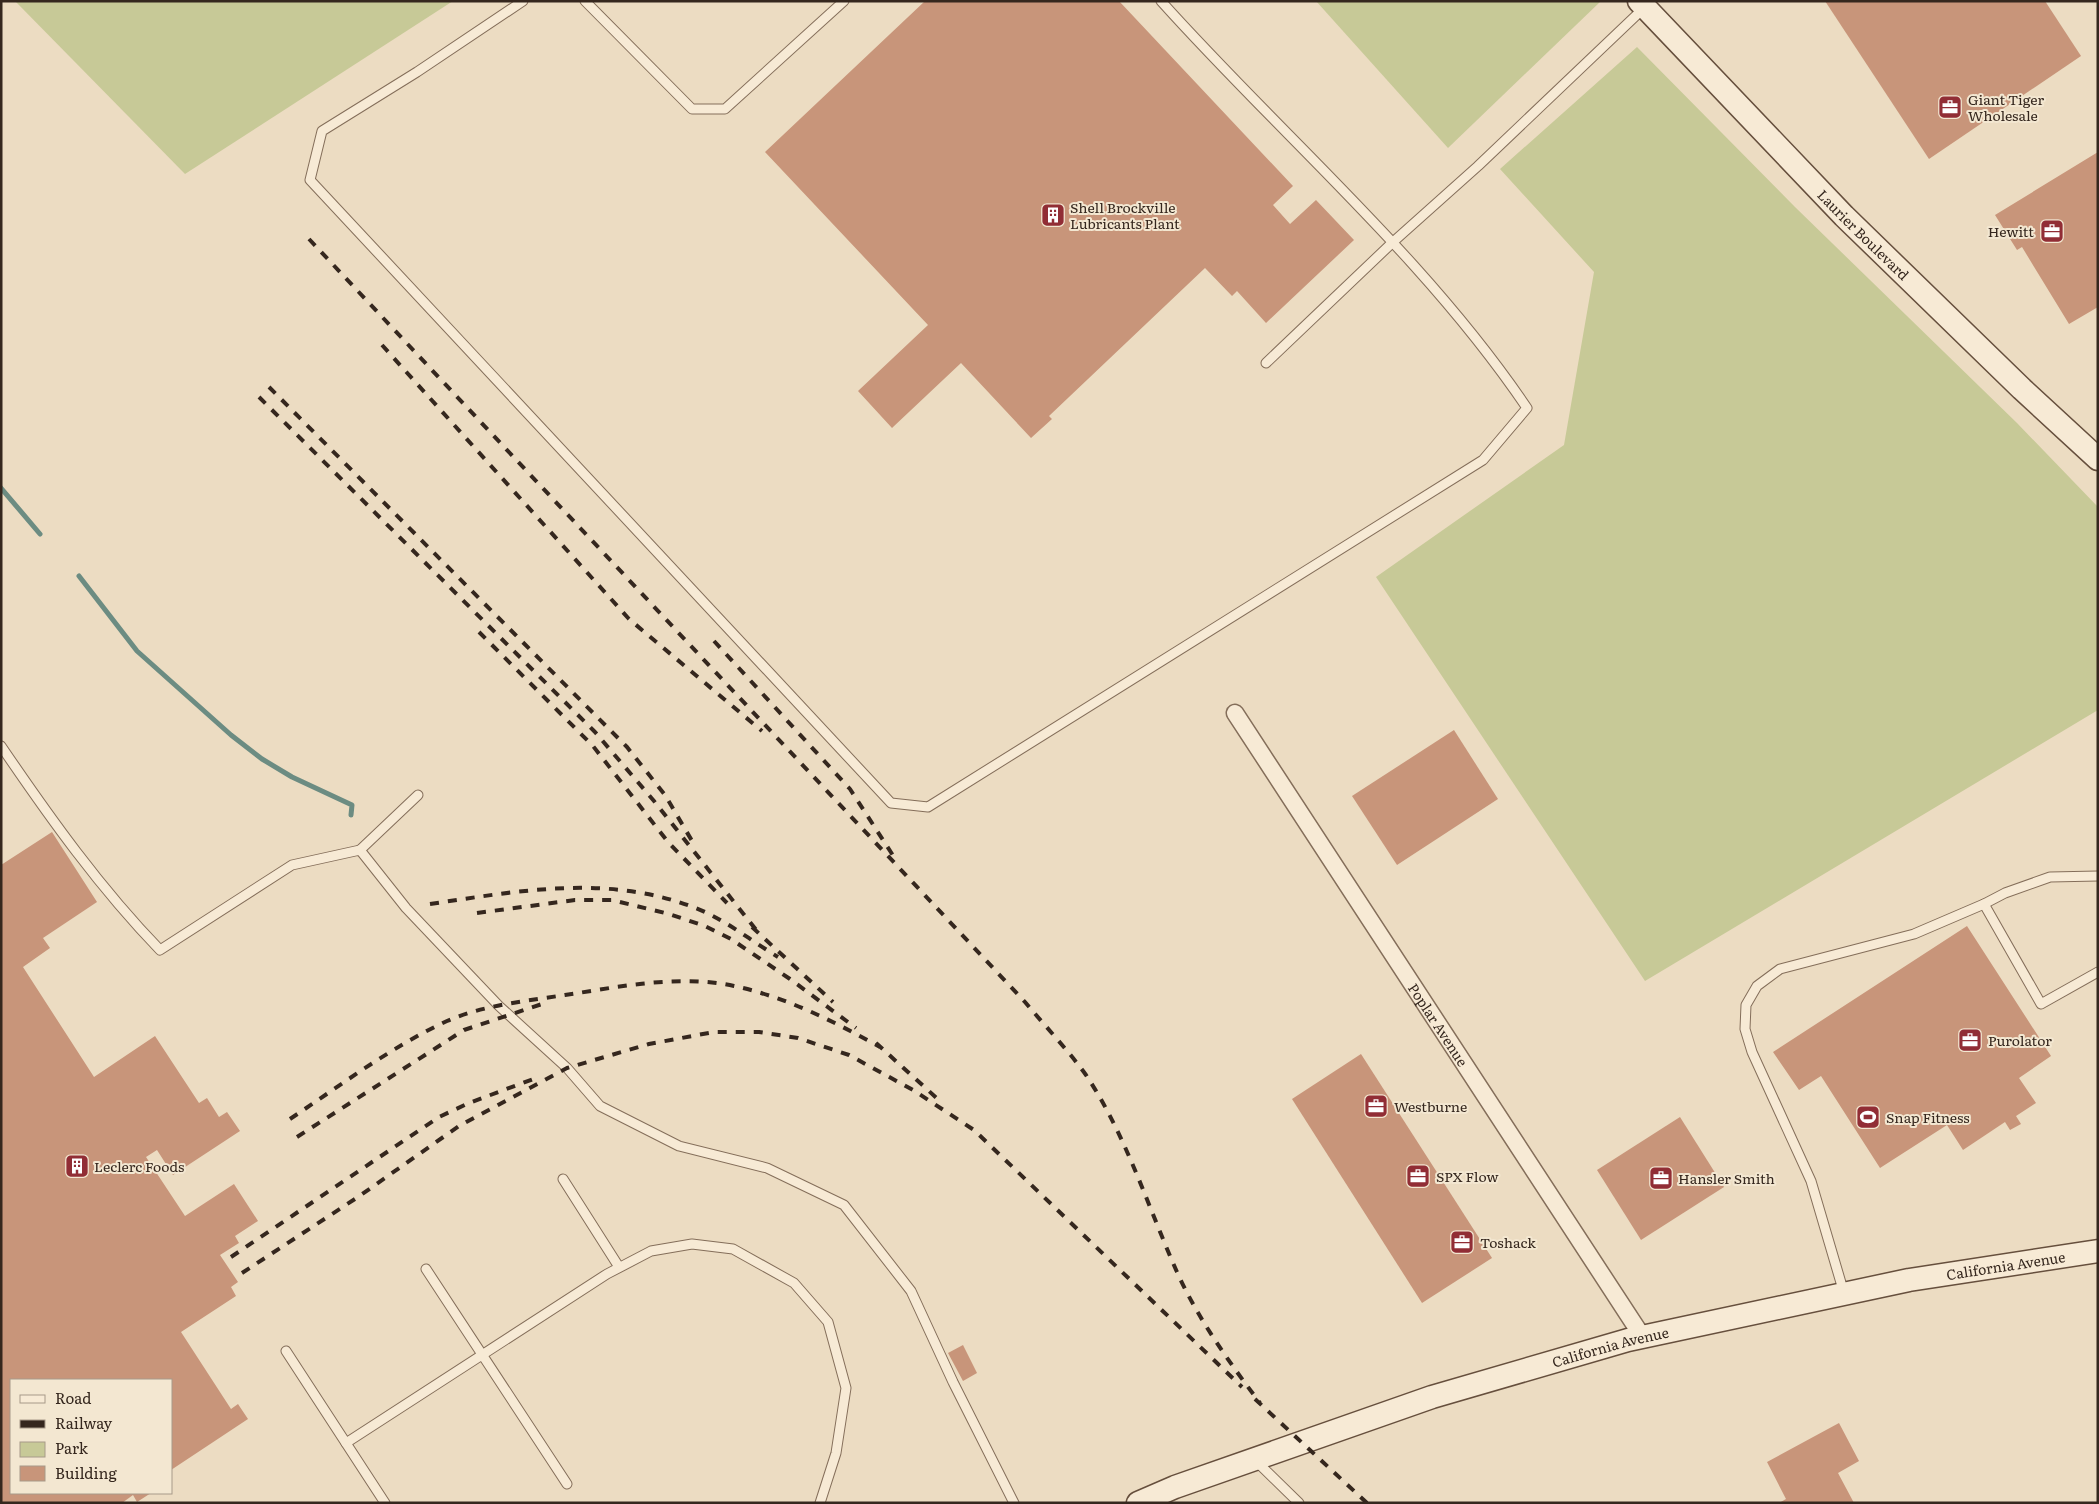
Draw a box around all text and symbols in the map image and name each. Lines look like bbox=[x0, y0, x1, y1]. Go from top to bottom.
place label: Giant Tiger Wholesale bbox=[1968, 89, 2044, 125]
office icon: Giant Tiger Wholesale bbox=[1937, 94, 1963, 120]
street label: Laurier Boulevard bbox=[1813, 185, 1914, 285]
place label: Shell Brockville Lubricants Plant bbox=[1070, 197, 1180, 233]
building icon: Shell Brockville Lubricants Plant bbox=[1040, 202, 1066, 228]
office icon: Hewitt bbox=[2039, 218, 2065, 244]
place label: Hewitt bbox=[1988, 221, 2034, 241]
street label: Poplar Avenue bbox=[1404, 979, 1473, 1070]
office icon: Purolator bbox=[1957, 1027, 1983, 1053]
place label: Purolator bbox=[1988, 1030, 2052, 1050]
office icon: Westburne bbox=[1363, 1093, 1389, 1119]
place label: Westburne bbox=[1394, 1096, 1467, 1116]
sports icon: Snap Fitness bbox=[1855, 1104, 1881, 1130]
place label: Snap Fitness bbox=[1886, 1107, 1970, 1127]
building icon: Leclerc Foods bbox=[64, 1153, 90, 1179]
place label: Leclerc Foods bbox=[94, 1156, 184, 1176]
office icon: SPX Flow bbox=[1405, 1163, 1431, 1189]
office icon: Hansler Smith bbox=[1648, 1165, 1674, 1191]
place label: SPX Flow bbox=[1436, 1166, 1498, 1186]
place label: Hansler Smith bbox=[1678, 1168, 1775, 1188]
office icon: Toshack bbox=[1449, 1229, 1475, 1255]
place label: Toshack bbox=[1480, 1232, 1536, 1252]
street label: California Avenue bbox=[1945, 1246, 2067, 1284]
street label: California Avenue bbox=[1550, 1322, 1670, 1372]
legend bbox=[10, 1379, 172, 1494]
text: Road bbox=[55, 1386, 91, 1409]
text: Railway bbox=[55, 1411, 113, 1434]
text: Park bbox=[55, 1436, 89, 1459]
text: Building bbox=[55, 1461, 117, 1484]

